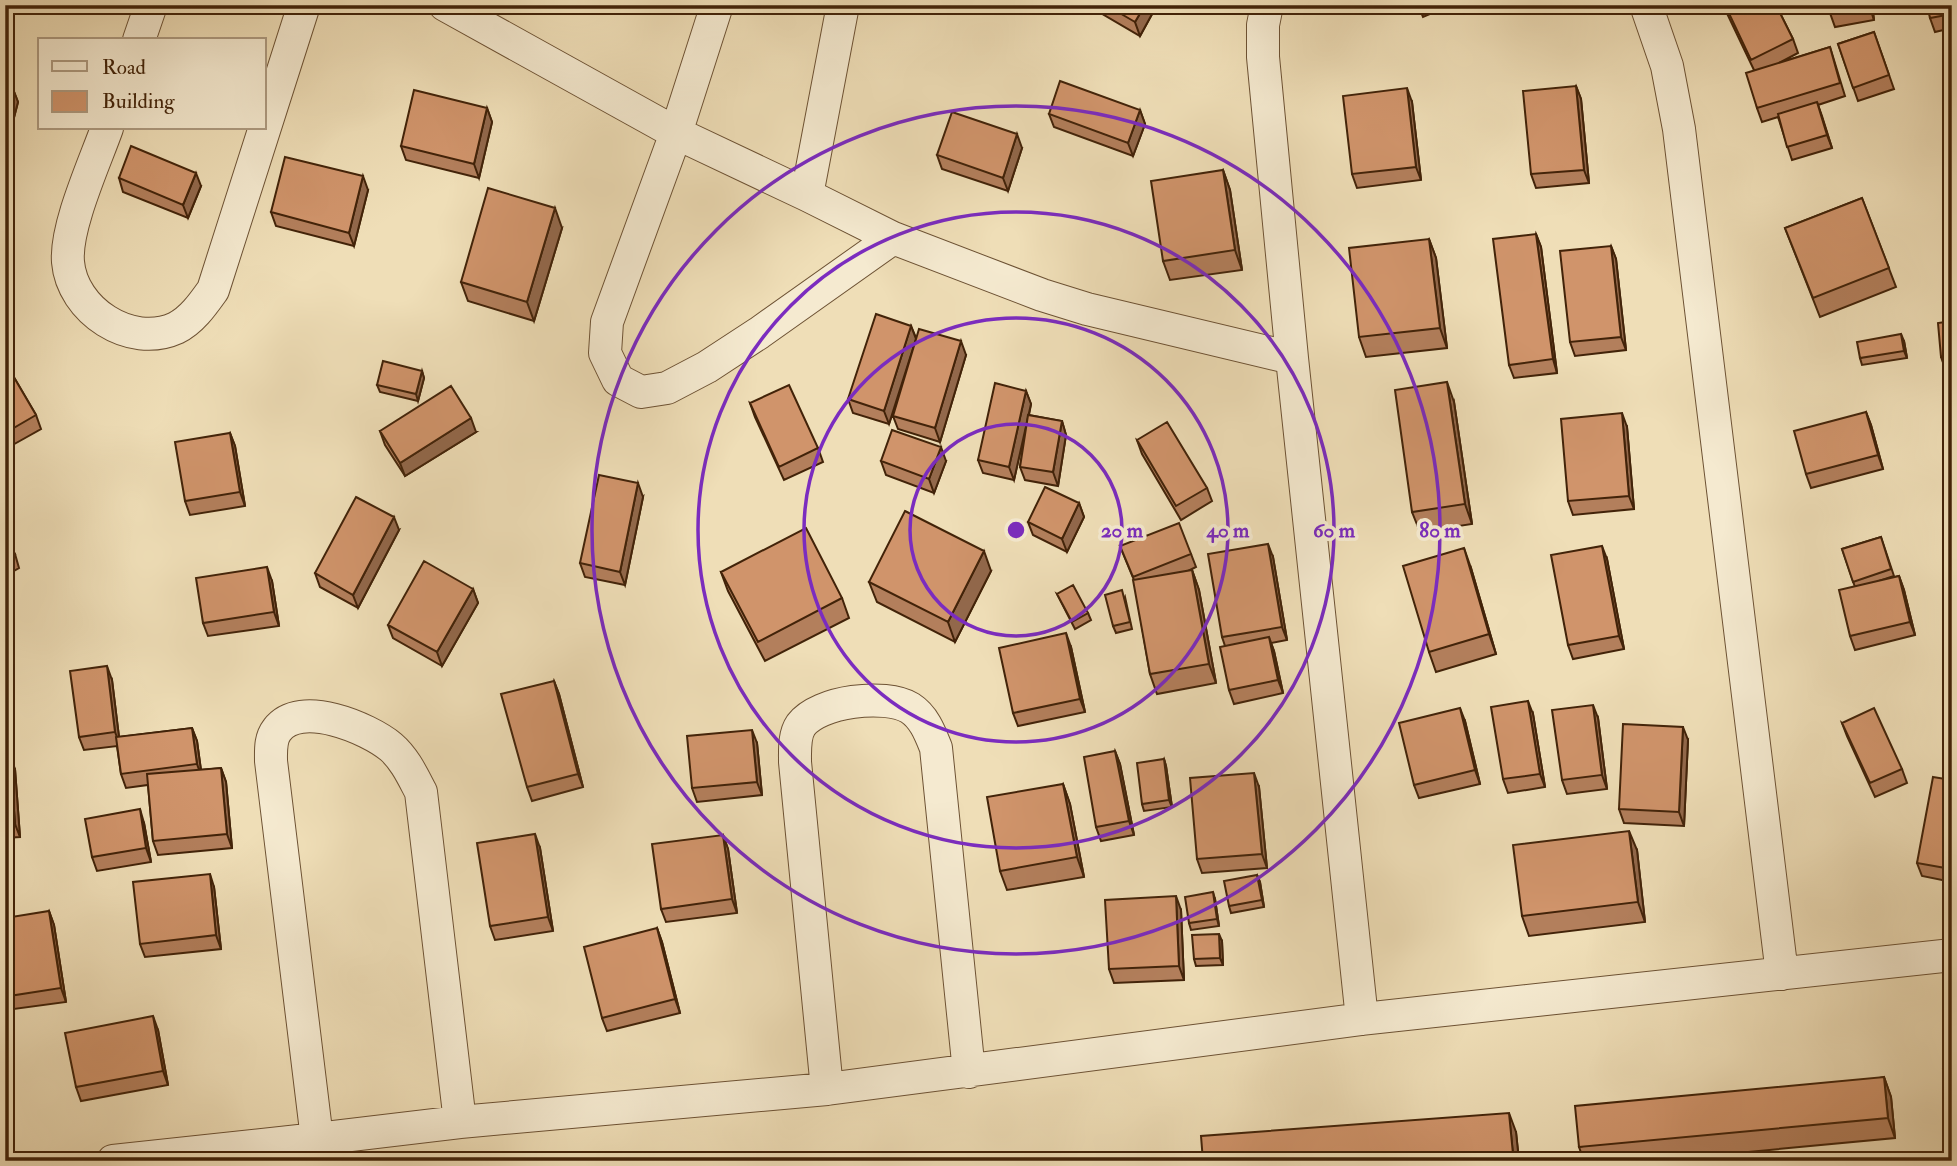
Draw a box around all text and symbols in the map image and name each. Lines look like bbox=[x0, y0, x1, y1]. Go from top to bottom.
legend bbox=[38, 38, 266, 130]
text: Road bbox=[102, 54, 147, 81]
text: Building bbox=[102, 88, 175, 115]
text: 20 m bbox=[1101, 517, 1144, 544]
text: 40 m bbox=[1206, 517, 1250, 544]
text: 60 m bbox=[1313, 517, 1356, 544]
text: 80 m bbox=[1419, 517, 1461, 544]
centre of rings bbox=[1004, 518, 1028, 542]

